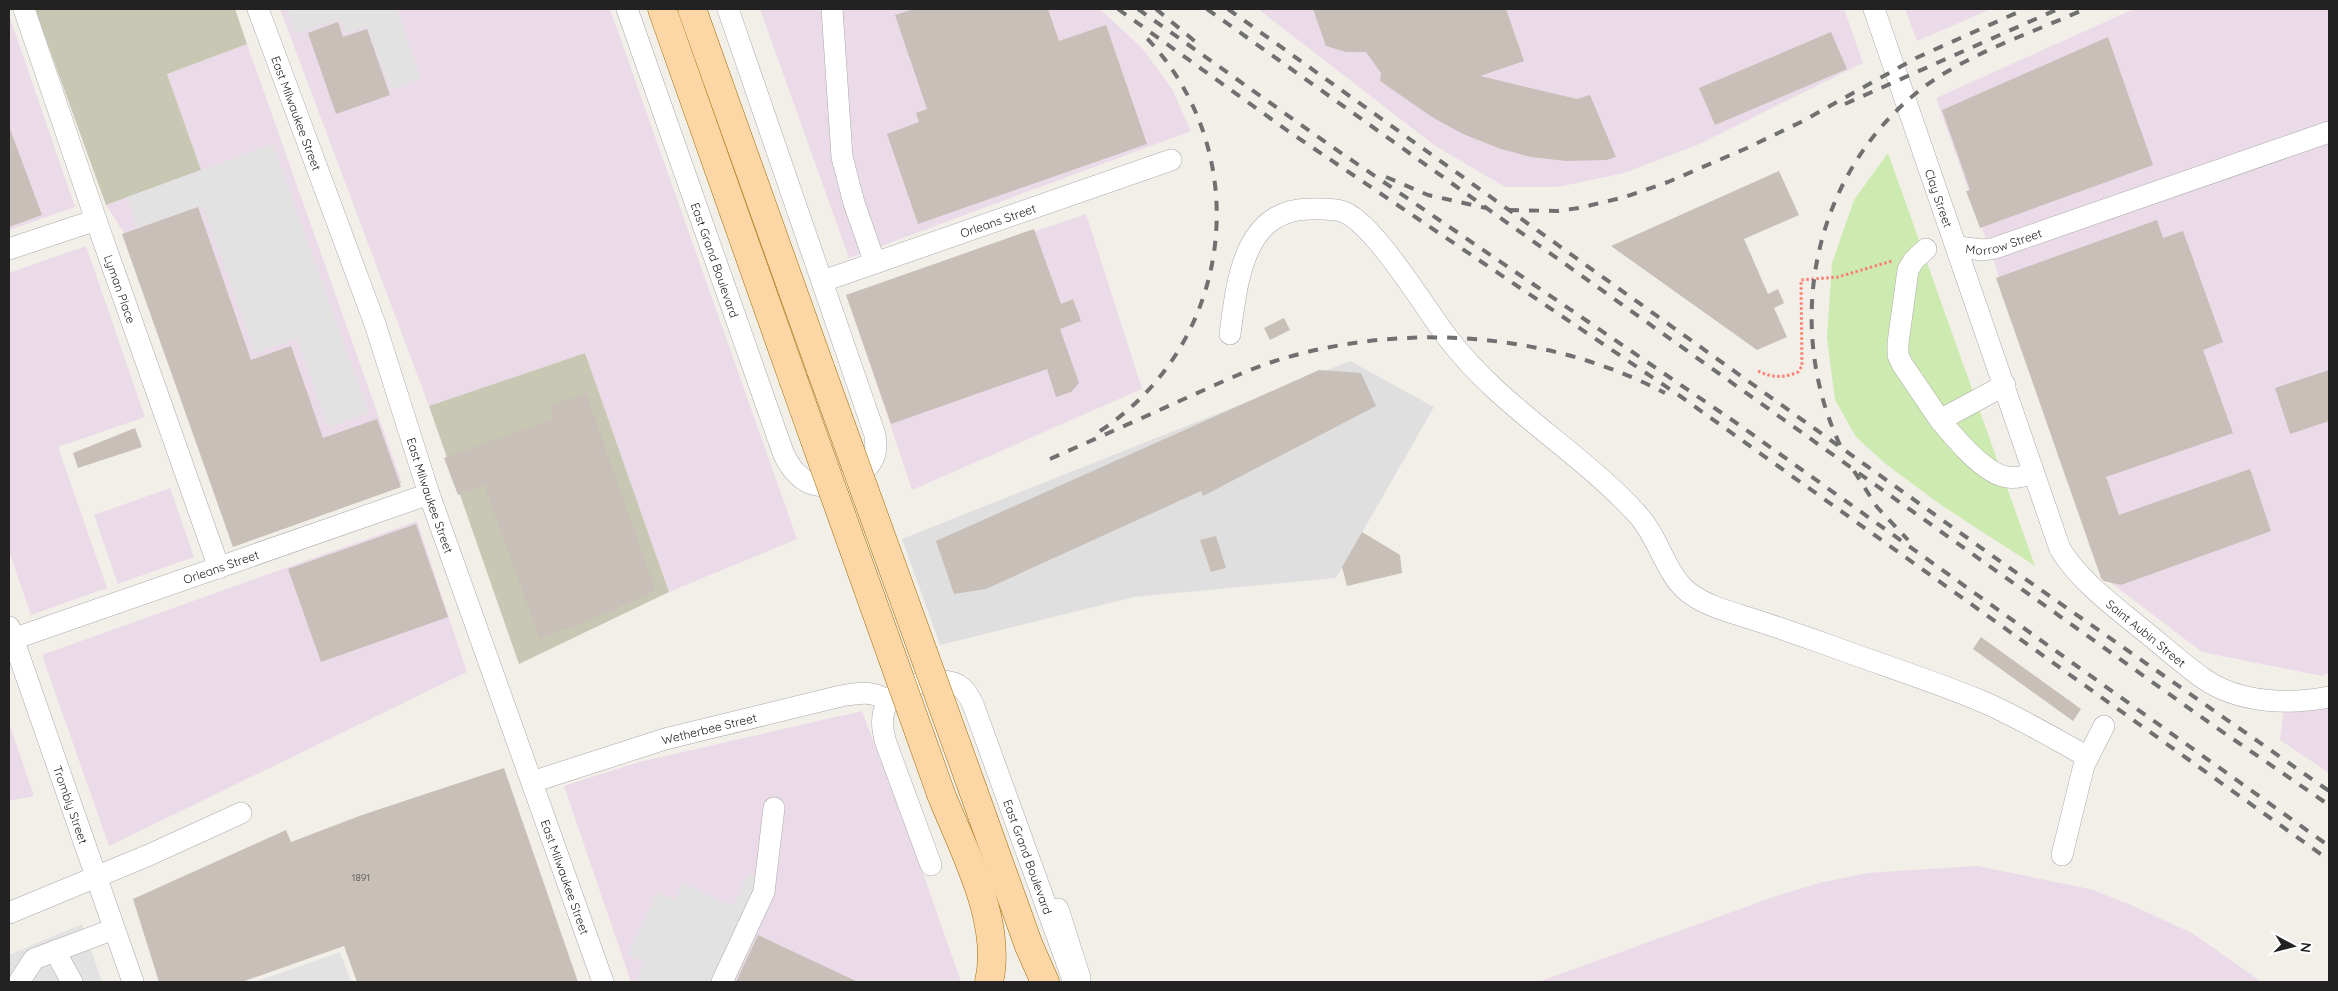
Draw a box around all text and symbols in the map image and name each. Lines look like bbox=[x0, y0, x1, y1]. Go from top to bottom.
street label: East Milwaukee Street bbox=[269, 54, 325, 172]
street label: Clay Street bbox=[1922, 167, 1956, 229]
street label: East Grand Boulevard bbox=[688, 200, 743, 320]
street label: Orleans Street bbox=[958, 200, 1038, 240]
street label: Morrow Street bbox=[1965, 225, 2044, 258]
street label: Lyman Place bbox=[101, 253, 139, 325]
street label: East Milwaukee Street bbox=[404, 436, 457, 555]
street label: Orleans Street bbox=[181, 546, 261, 587]
street label: Saint Aubin Street bbox=[2103, 596, 2189, 670]
street label: Wetherbee Street bbox=[660, 709, 758, 747]
street label: Trombly Street bbox=[50, 763, 92, 846]
street label: East Grand Boulevard bbox=[1001, 797, 1056, 916]
street label: East Milwaukee Street bbox=[538, 817, 593, 937]
house number: 1891 bbox=[352, 871, 370, 884]
north arrow bbox=[2268, 921, 2318, 971]
text: N bbox=[2296, 941, 2315, 954]

